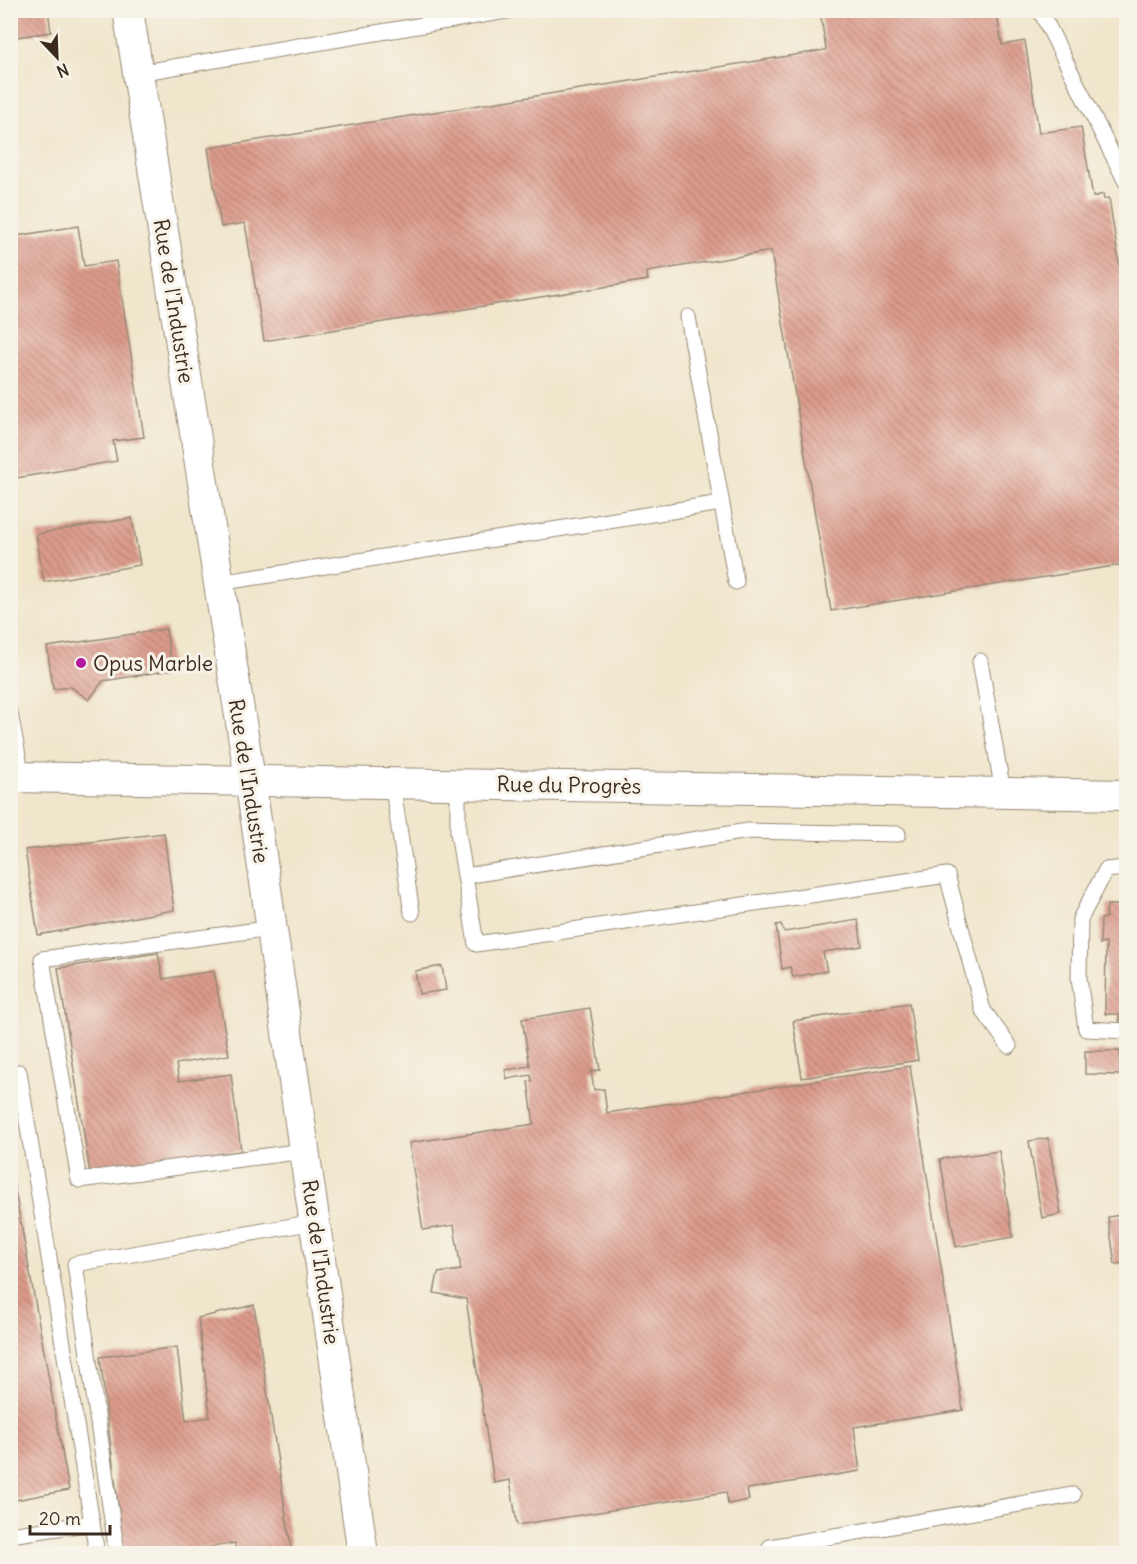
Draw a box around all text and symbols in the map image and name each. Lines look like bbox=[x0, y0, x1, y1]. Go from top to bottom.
north arrow bbox=[27, 27, 87, 87]
text: N bbox=[54, 59, 72, 82]
street label: Rue de l'Industrie bbox=[148, 217, 200, 385]
place label: Opus Marble bbox=[93, 650, 213, 677]
marker: Opus Marble bbox=[74, 656, 88, 670]
street label: Rue de l'Industrie bbox=[223, 697, 275, 865]
street label: Rue du Progrès bbox=[496, 770, 642, 800]
street label: Rue de l'Industrie bbox=[296, 1178, 346, 1346]
scale bar bbox=[30, 1498, 110, 1536]
text: 20 m bbox=[39, 1507, 81, 1530]

